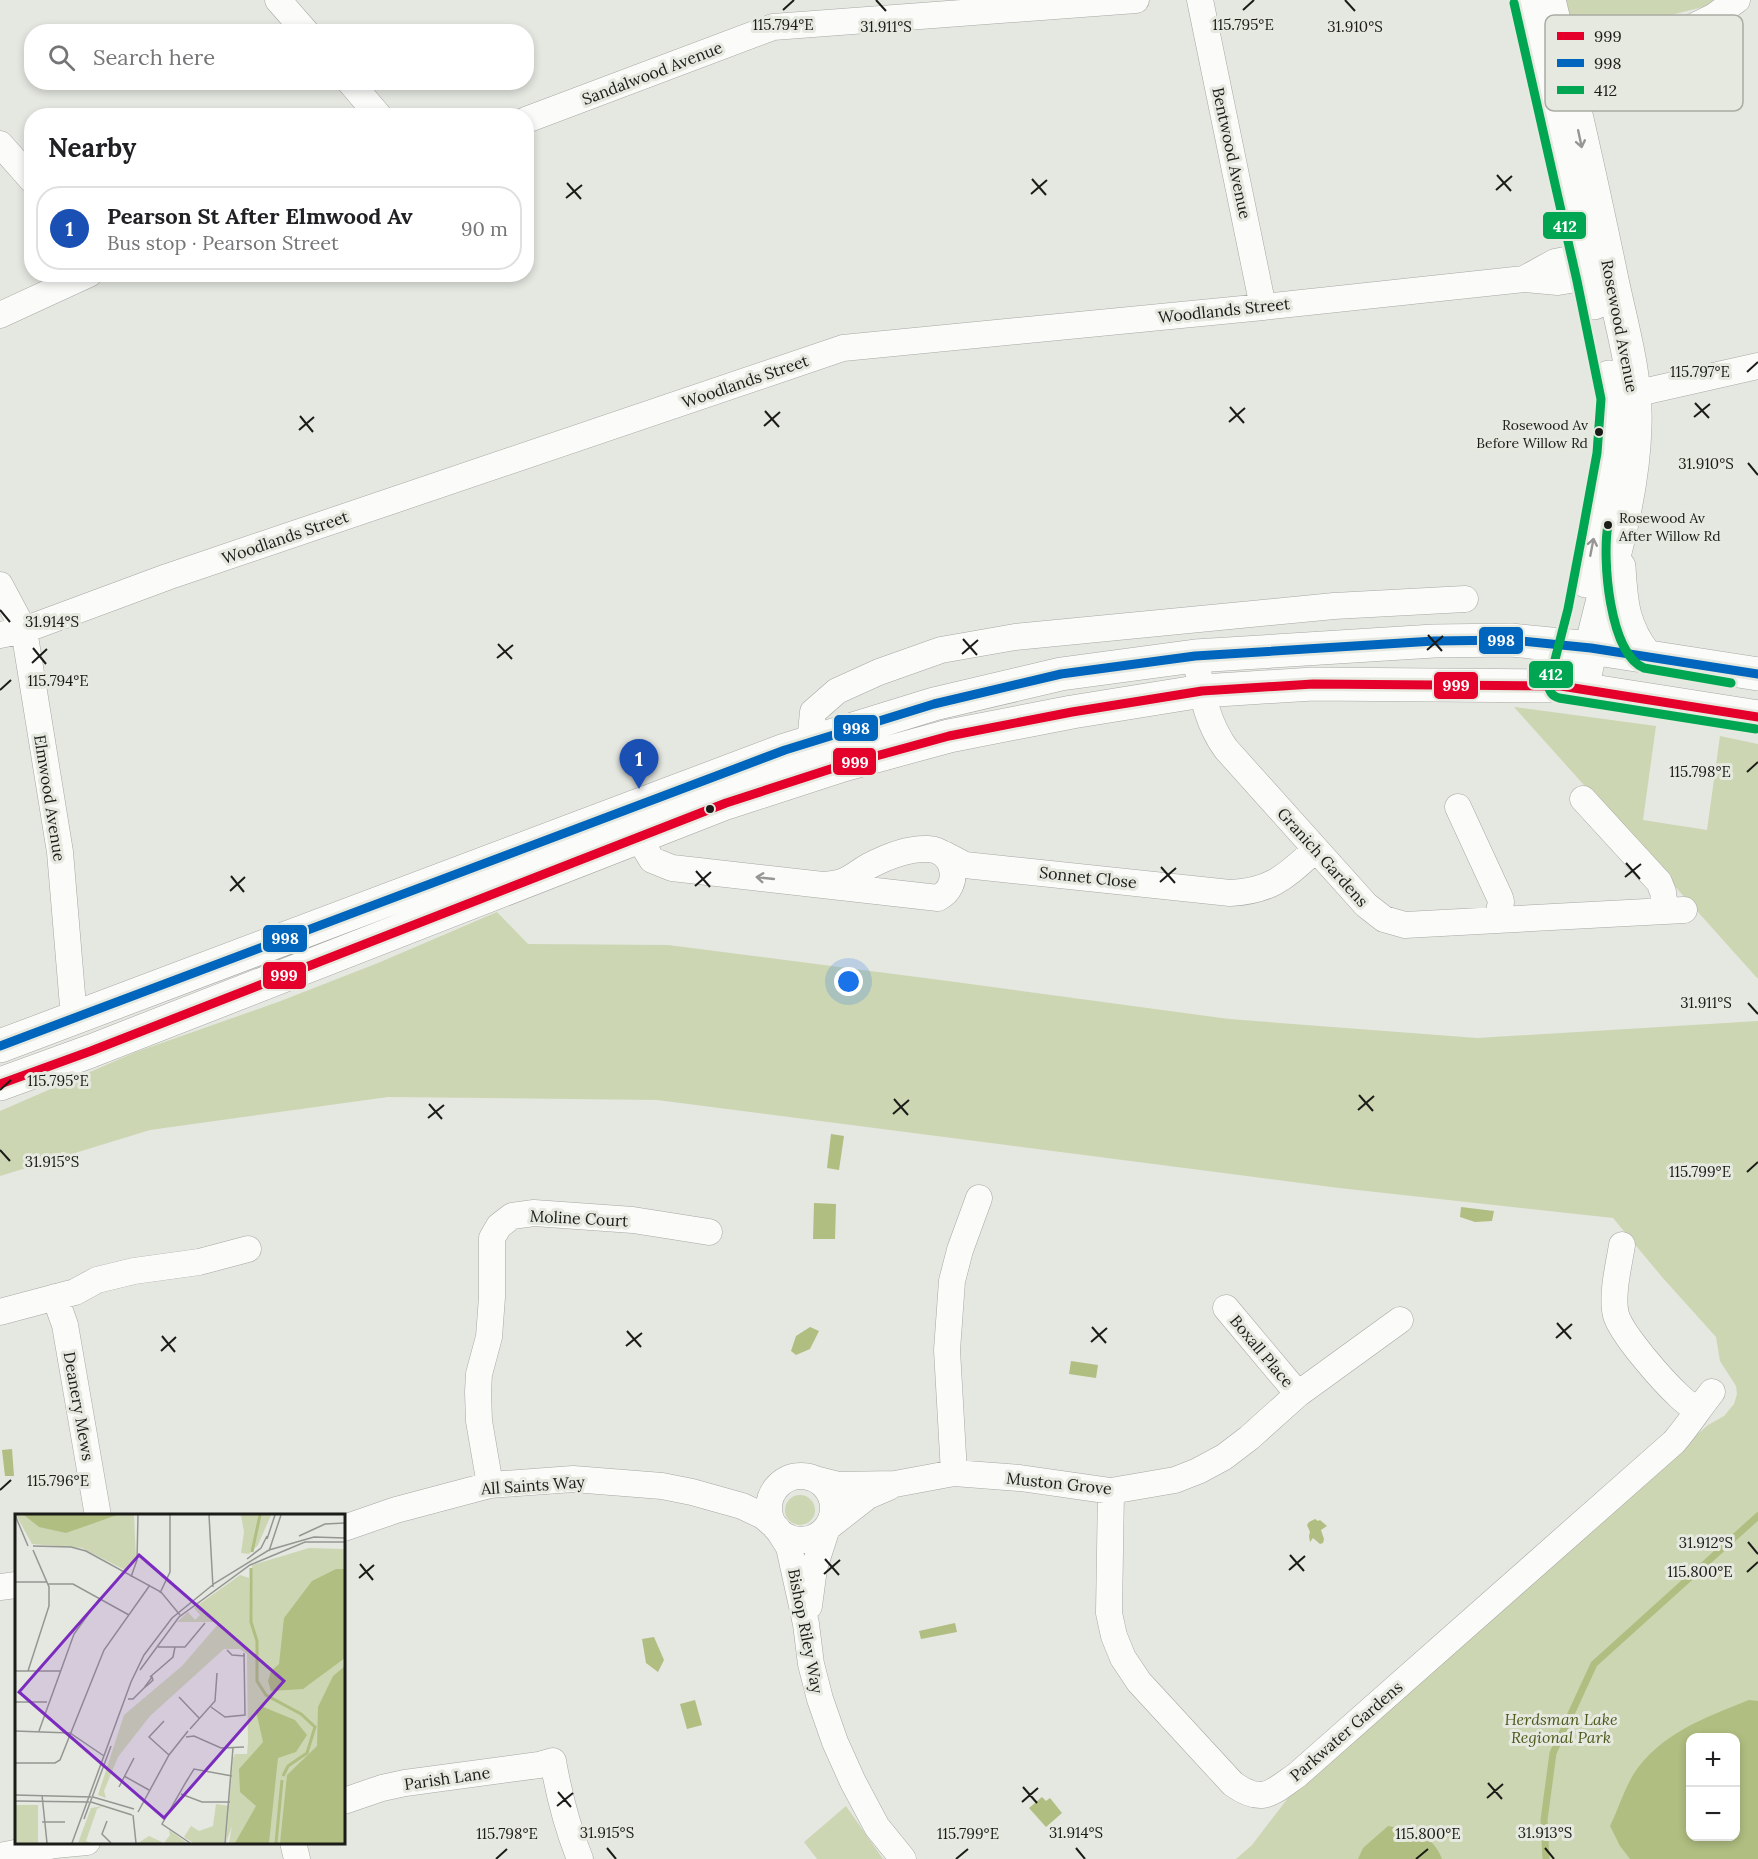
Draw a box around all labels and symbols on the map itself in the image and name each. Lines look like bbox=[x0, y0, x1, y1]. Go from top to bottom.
text: 115.794°E bbox=[752, 15, 814, 34]
text: 115.795°E bbox=[1212, 15, 1274, 34]
legend bbox=[1545, 15, 1743, 111]
text: 31.911°S bbox=[860, 17, 912, 36]
text: 31.910°S bbox=[1327, 17, 1383, 36]
text: 999 bbox=[1594, 26, 1622, 46]
street label: Sandalwood Avenue bbox=[579, 37, 725, 109]
text: 998 bbox=[1594, 53, 1622, 73]
text: 412 bbox=[1594, 80, 1617, 100]
street label: Bentwood Avenue bbox=[1208, 85, 1256, 221]
one-way arrow bbox=[1575, 129, 1587, 148]
line badge: 412 bbox=[1542, 211, 1587, 240]
text: 412 bbox=[1553, 216, 1577, 236]
street label: Rosewood Avenue bbox=[1597, 258, 1643, 394]
street label: Woodlands Street bbox=[1157, 293, 1292, 327]
street label: Woodlands Street bbox=[679, 350, 812, 412]
text: 115.797°E bbox=[1670, 362, 1730, 381]
place label: Rosewood Av Before Willow Rd bbox=[1476, 416, 1589, 452]
marker: Rosewood Av Before Willow Rd bbox=[1593, 426, 1605, 438]
text: 31.910°S bbox=[1678, 454, 1734, 473]
street label: Woodlands Street bbox=[219, 506, 352, 568]
place label: Rosewood Av After Willow Rd bbox=[1618, 509, 1721, 545]
marker: Rosewood Av After Willow Rd bbox=[1602, 519, 1614, 531]
one-way arrow bbox=[1587, 538, 1598, 558]
text: 31.914°S bbox=[25, 612, 79, 631]
line badge: 998 bbox=[1478, 626, 1524, 655]
text: 998 bbox=[1487, 630, 1515, 650]
line badge: 412 bbox=[1528, 660, 1574, 689]
text: 412 bbox=[1539, 664, 1563, 684]
text: 115.794°E bbox=[27, 671, 89, 690]
line badge: 999 bbox=[1433, 671, 1479, 700]
text: 999 bbox=[1442, 675, 1470, 695]
line badge: 998 bbox=[833, 714, 879, 742]
text: 998 bbox=[842, 718, 870, 738]
street label: Elmwood Avenue bbox=[30, 733, 70, 863]
pin: 1 bbox=[620, 740, 658, 789]
line badge: 999 bbox=[832, 747, 877, 776]
text: 999 bbox=[841, 752, 869, 772]
text: 115.798°E bbox=[1669, 762, 1731, 781]
unlabelled marker bbox=[704, 803, 716, 815]
street label: Granich Gardens bbox=[1273, 803, 1373, 911]
street label: Sonnet Close bbox=[1038, 862, 1138, 892]
one-way arrow bbox=[755, 872, 775, 883]
line badge: 998 bbox=[262, 924, 308, 953]
text: 998 bbox=[271, 928, 299, 948]
line badge: 999 bbox=[262, 961, 307, 990]
text: 999 bbox=[270, 965, 298, 985]
your location bbox=[834, 967, 863, 996]
text: 31.911°S bbox=[1680, 993, 1732, 1012]
text: 115.795°E bbox=[27, 1071, 89, 1090]
text: 31.915°S bbox=[25, 1152, 79, 1171]
text: 115.799°E bbox=[1669, 1162, 1731, 1181]
street label: Moline Court bbox=[529, 1205, 630, 1231]
street label: Boxall Place bbox=[1226, 1311, 1298, 1391]
street label: Deanery Mews bbox=[60, 1350, 98, 1462]
street label: Muston Grove bbox=[1005, 1468, 1113, 1499]
text: 115.796°E bbox=[27, 1471, 89, 1490]
street label: All Saints Way bbox=[479, 1471, 586, 1499]
inset map bbox=[15, 1514, 345, 1844]
text: 31.912°S bbox=[1679, 1533, 1733, 1552]
text: 115.800°E bbox=[1667, 1562, 1733, 1581]
street label: Bishop Riley Way bbox=[784, 1567, 828, 1695]
street label: Parkwater Gardens bbox=[1286, 1677, 1406, 1785]
park label: Herdsman Lake Regional Park bbox=[1504, 1709, 1618, 1747]
street label: Parish Lane bbox=[403, 1762, 492, 1794]
text: 31.915°S bbox=[580, 1823, 634, 1842]
text: 31.914°S bbox=[1049, 1823, 1103, 1842]
text: 31.913°S bbox=[1518, 1823, 1572, 1842]
text: 115.798°E bbox=[476, 1824, 538, 1843]
text: 115.799°E bbox=[937, 1824, 999, 1843]
text: 115.800°E bbox=[1395, 1824, 1461, 1843]

